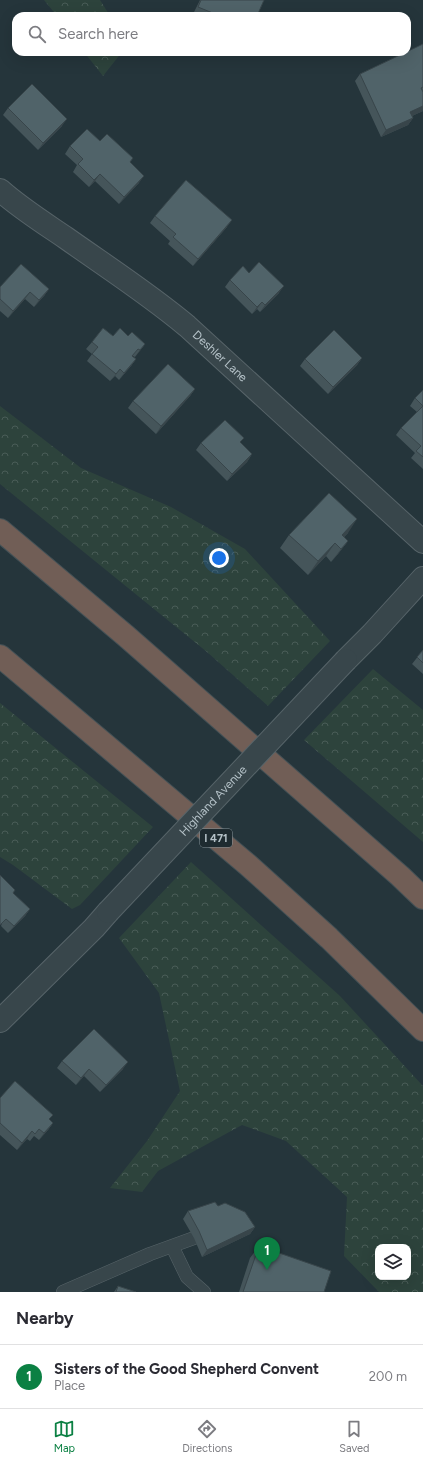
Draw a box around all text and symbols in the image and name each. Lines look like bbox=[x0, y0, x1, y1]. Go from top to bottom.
search box bbox=[12, 12, 411, 56]
icon: search bbox=[26, 23, 48, 45]
text: Search here bbox=[58, 25, 138, 43]
street label: Deshler Lane bbox=[190, 328, 250, 385]
your location bbox=[209, 548, 229, 568]
street label: Highland Avenue bbox=[176, 762, 250, 839]
road number: I 471 bbox=[200, 829, 232, 847]
pin: 1 bbox=[254, 1237, 280, 1270]
map controls bbox=[375, 1244, 411, 1280]
button: layers bbox=[375, 1244, 411, 1280]
text: Nearby bbox=[16, 1308, 74, 1328]
text: Sisters of the Good Shepherd Convent bbox=[54, 1360, 319, 1378]
text: 1 bbox=[26, 1369, 32, 1384]
text: 200 m bbox=[369, 1369, 407, 1384]
text: Place bbox=[54, 1378, 85, 1393]
tab: Map bbox=[53, 1418, 75, 1455]
tab: Directions bbox=[182, 1418, 232, 1455]
tab: Saved bbox=[339, 1418, 370, 1455]

